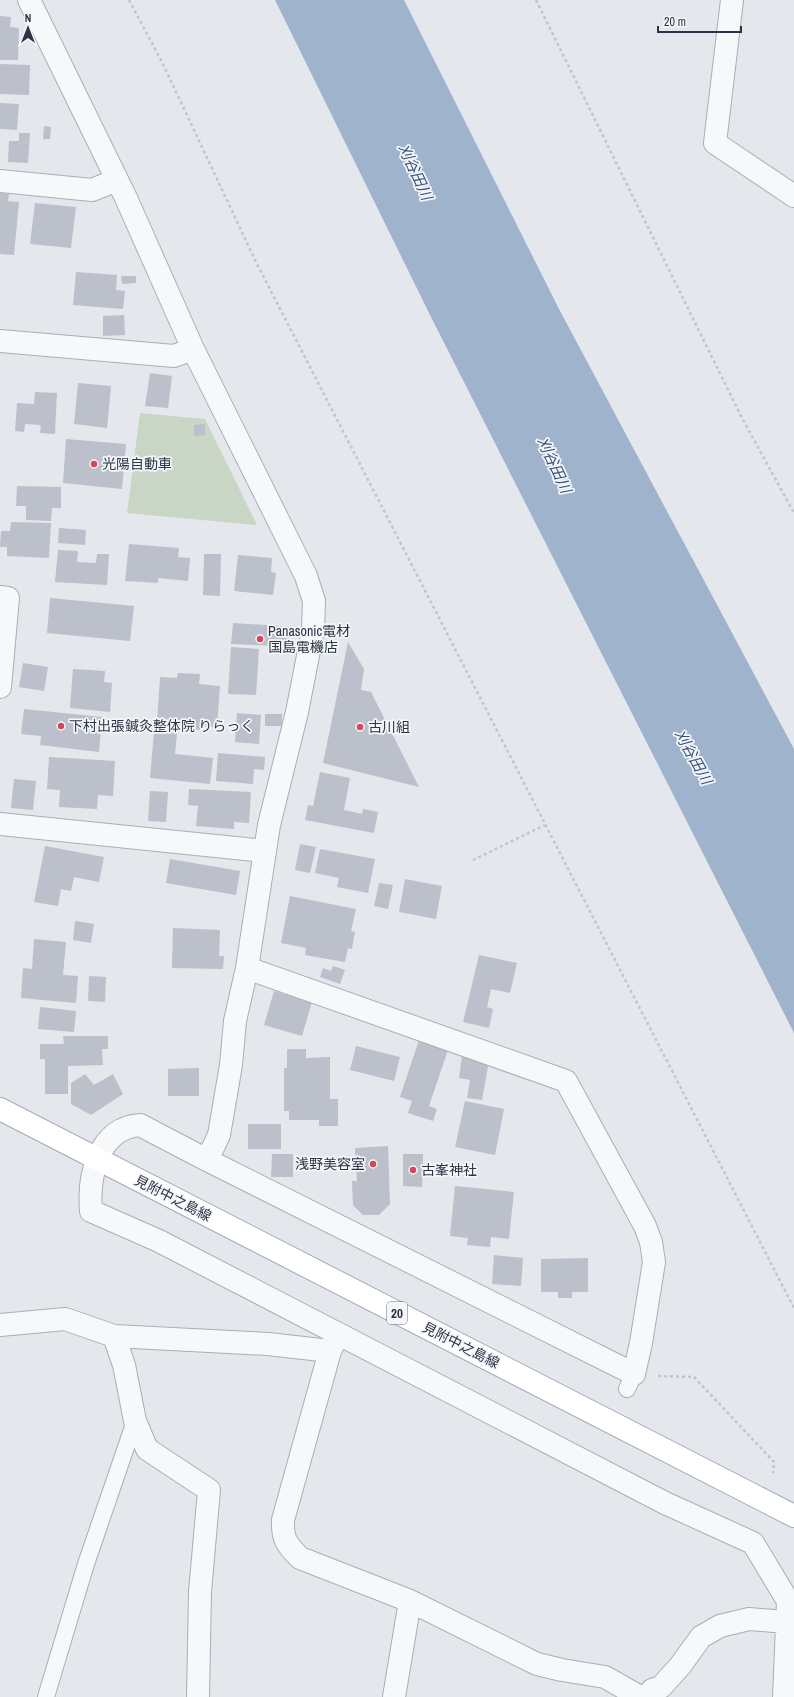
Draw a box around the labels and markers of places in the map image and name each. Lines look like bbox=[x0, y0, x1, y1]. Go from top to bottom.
place label: 光陽自動車 bbox=[102, 455, 172, 473]
marker: 光陽自動車 bbox=[89, 459, 99, 469]
place label: Panasonic電材 国島電機店 bbox=[268, 622, 350, 656]
marker: Panasonic電材 国島電機店 bbox=[255, 634, 265, 644]
place label: 下村出張鍼灸整体院 りらっく bbox=[69, 717, 254, 735]
place label: 古川組 bbox=[368, 718, 410, 736]
marker: 下村出張鍼灸整体院 りらっく bbox=[56, 721, 66, 731]
marker: 古川組 bbox=[355, 722, 365, 732]
place label: 浅野美容室 bbox=[295, 1155, 365, 1173]
marker: 浅野美容室 bbox=[368, 1159, 378, 1169]
place label: 古峯神社 bbox=[421, 1161, 477, 1179]
marker: 古峯神社 bbox=[408, 1165, 418, 1175]

